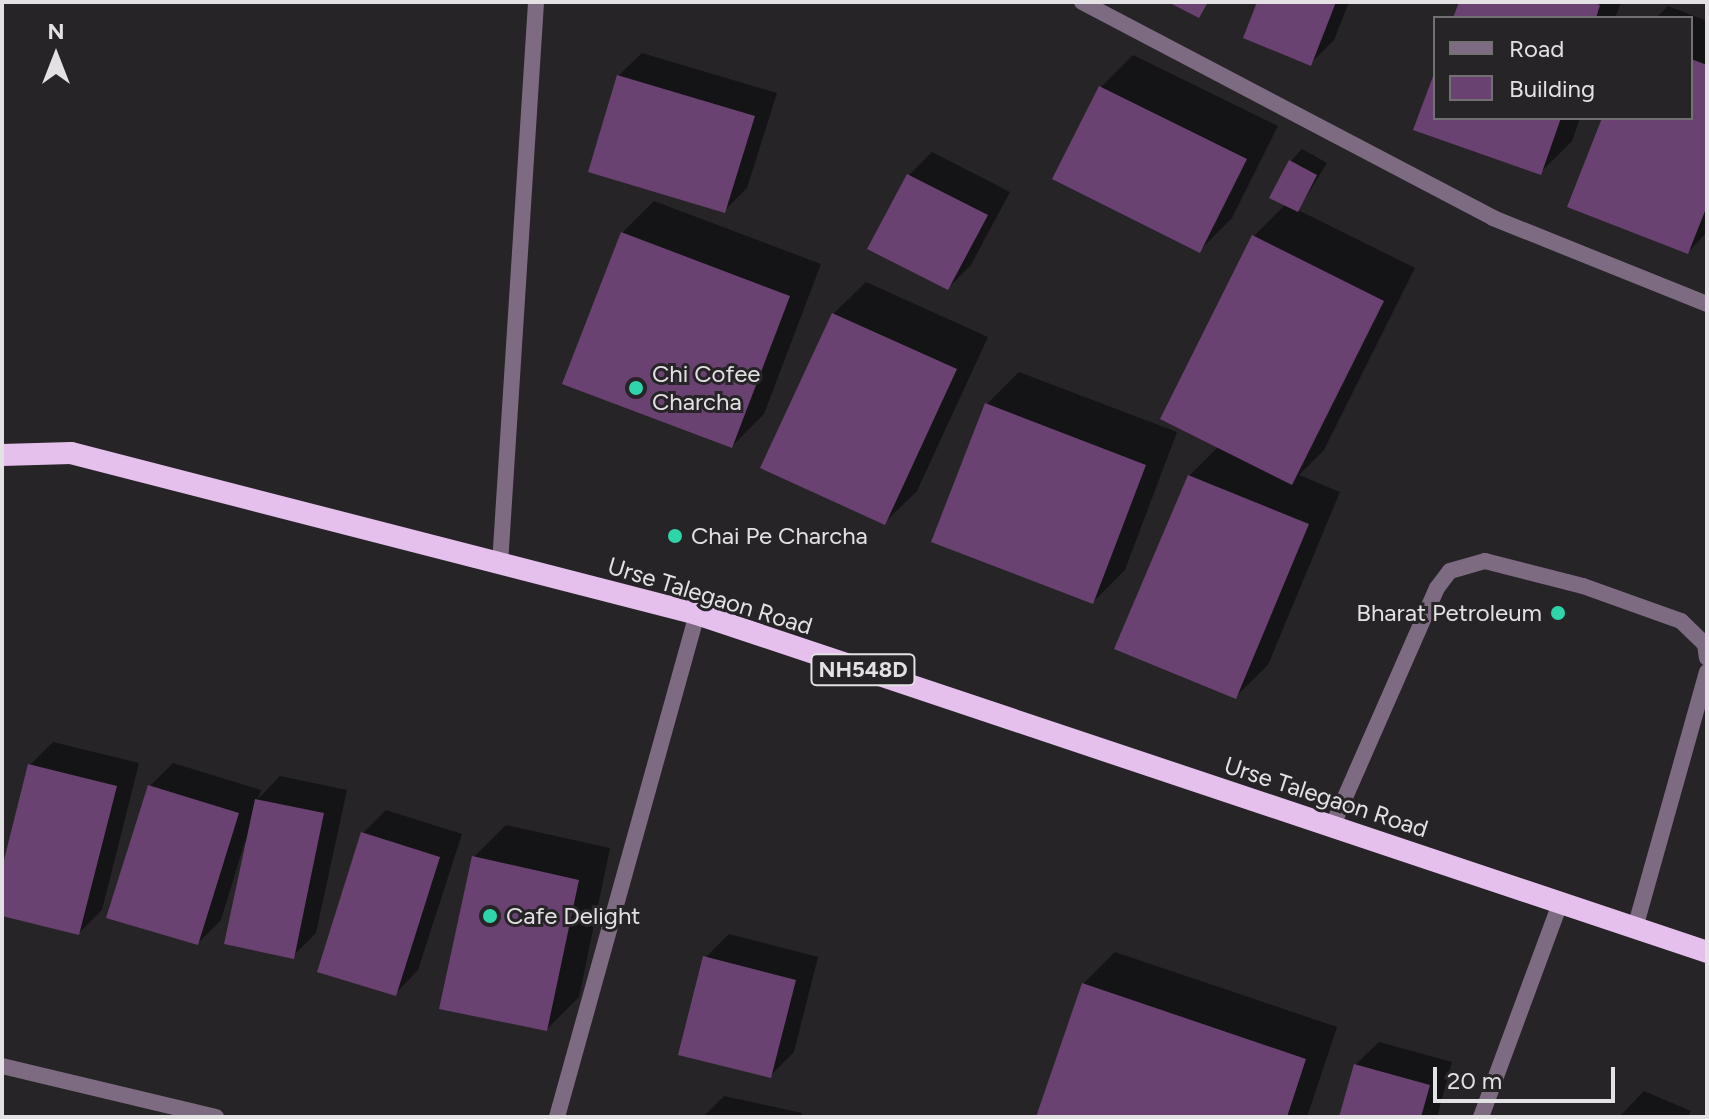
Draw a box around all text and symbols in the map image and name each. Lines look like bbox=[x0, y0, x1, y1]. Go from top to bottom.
north arrow bbox=[16, 16, 96, 96]
legend bbox=[1433, 16, 1693, 120]
text: N bbox=[47, 18, 65, 45]
text: Road bbox=[1509, 34, 1564, 63]
text: Building bbox=[1509, 74, 1595, 103]
place label: Chi Cofee Charcha bbox=[652, 360, 760, 416]
marker: Chi Cofee Charcha bbox=[627, 379, 645, 397]
place label: Chai Pe Charcha bbox=[691, 522, 868, 550]
marker: Chai Pe Charcha bbox=[666, 527, 684, 545]
street label: Urse Talegaon Road bbox=[604, 551, 816, 641]
place label: Bharat Petroleum bbox=[1356, 599, 1542, 627]
marker: Bharat Petroleum bbox=[1549, 604, 1567, 622]
road number: NH548D bbox=[809, 652, 917, 688]
street label: Urse Talegaon Road bbox=[1220, 750, 1432, 844]
place label: Cafe Delight bbox=[506, 902, 640, 930]
marker: Cafe Delight bbox=[481, 907, 499, 925]
scale bar bbox=[1437, 1051, 1619, 1101]
text: 20 m bbox=[1447, 1066, 1502, 1095]

